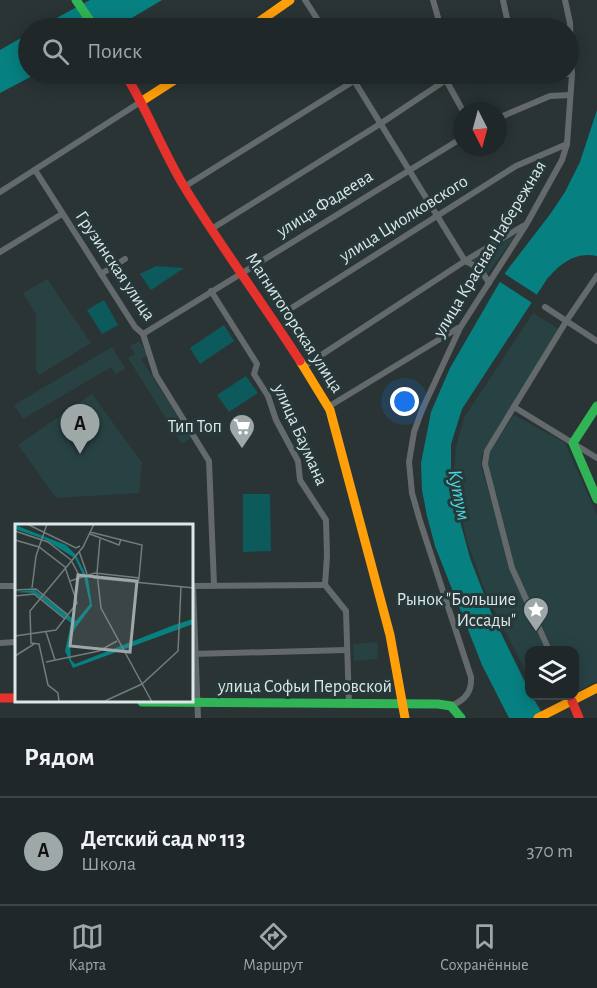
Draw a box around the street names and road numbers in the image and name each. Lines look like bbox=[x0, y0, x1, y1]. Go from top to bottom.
street label: улица Красная Набережная bbox=[429, 157, 550, 341]
street label: улица Фадеева bbox=[273, 167, 376, 241]
street label: улица Циолковского bbox=[336, 172, 471, 266]
street label: Грузинская улица bbox=[72, 208, 158, 324]
street label: Магнитогорская улица bbox=[242, 250, 346, 396]
street label: улица Баумана bbox=[269, 381, 330, 488]
street label: улица Софьи Перовской bbox=[217, 678, 392, 696]

